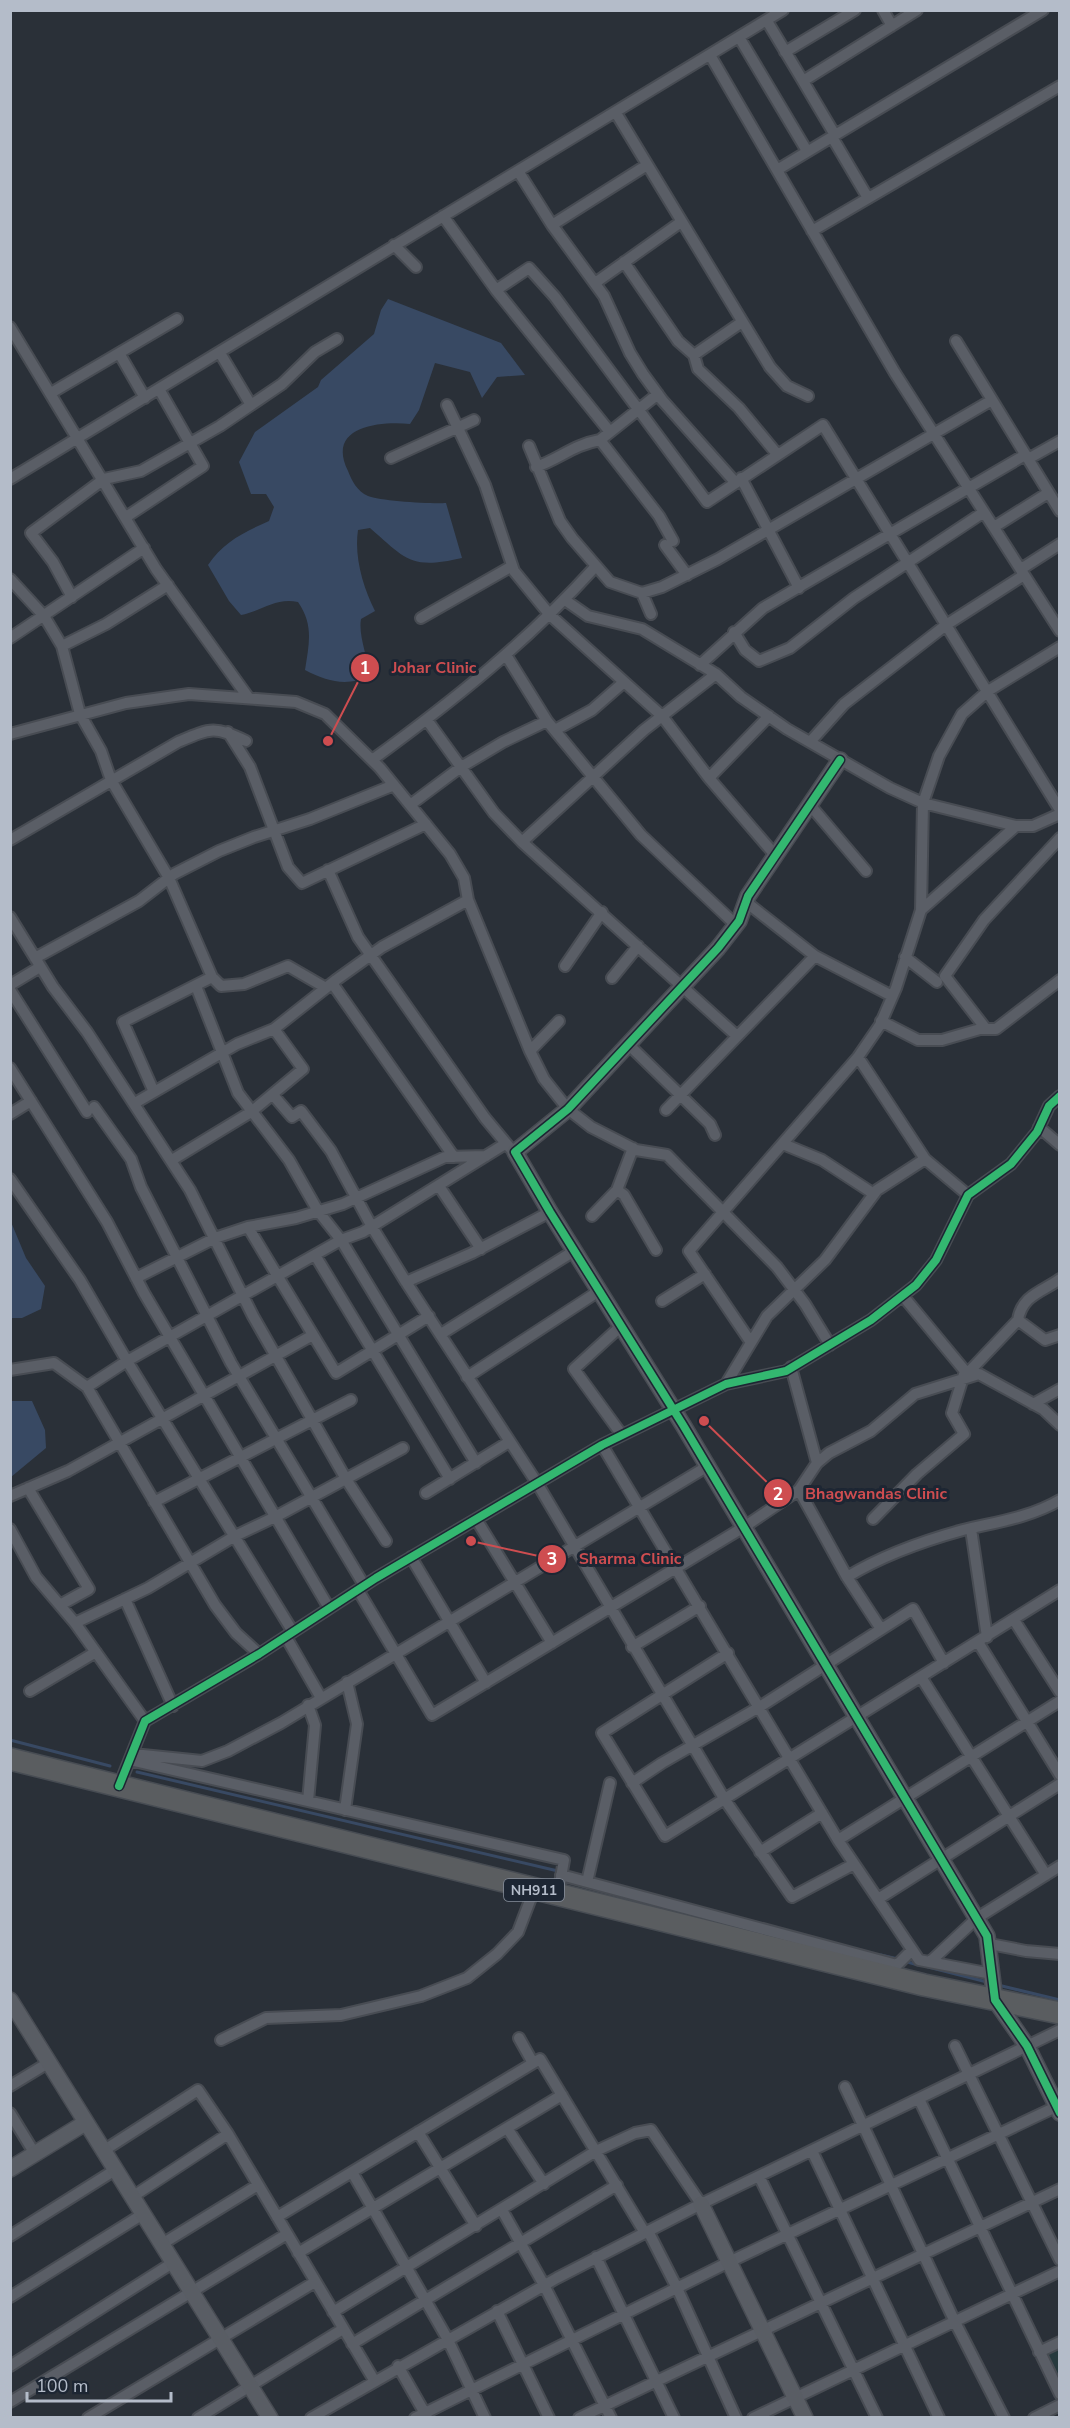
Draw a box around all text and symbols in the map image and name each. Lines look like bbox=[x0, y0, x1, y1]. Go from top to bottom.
callout: Johar Clinic bbox=[350, 651, 488, 685]
text: 1 bbox=[360, 656, 370, 680]
text: Johar Clinic bbox=[391, 657, 477, 679]
callout: Bhagwandas Clinic bbox=[763, 1476, 959, 1510]
text: 2 bbox=[773, 1482, 783, 1506]
text: Bhagwandas Clinic bbox=[805, 1483, 947, 1505]
callout: Sharma Clinic bbox=[537, 1542, 693, 1576]
text: 3 bbox=[547, 1547, 557, 1571]
text: Sharma Clinic bbox=[579, 1548, 682, 1570]
road number: NH911 bbox=[504, 1879, 564, 1901]
scale bar bbox=[27, 2365, 171, 2403]
text: 100 m bbox=[36, 2374, 88, 2398]

